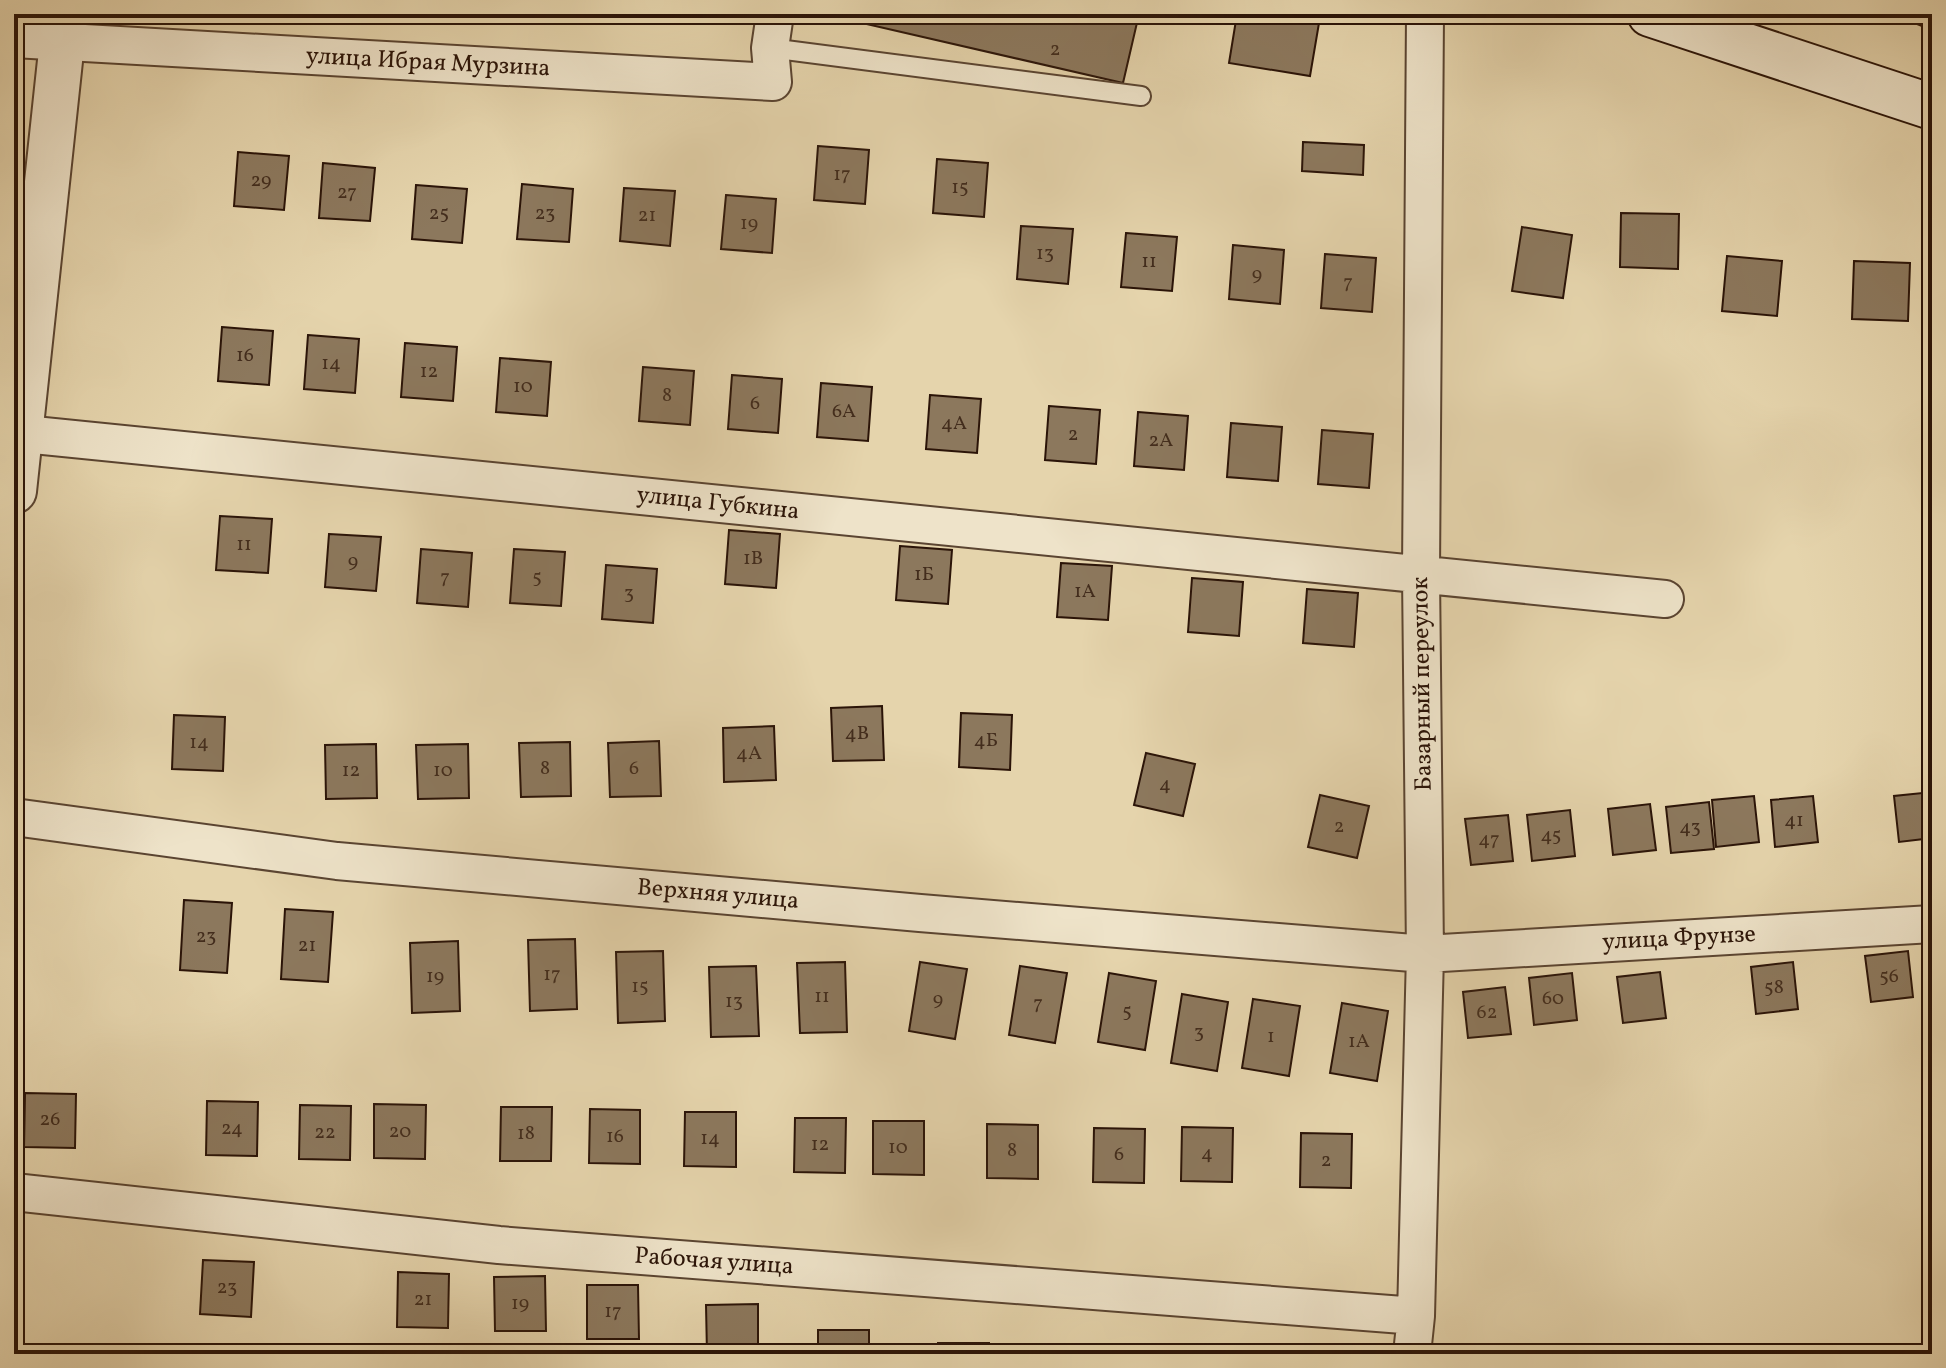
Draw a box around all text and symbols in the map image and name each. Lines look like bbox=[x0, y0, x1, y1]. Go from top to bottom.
house number: 2 bbox=[1050, 36, 1060, 64]
street label: улица Ибрая Мурзина bbox=[305, 40, 551, 86]
house number: 17 bbox=[833, 161, 851, 189]
house number: 29 bbox=[251, 167, 271, 195]
house number: 15 bbox=[951, 174, 969, 202]
house number: 27 bbox=[337, 179, 357, 207]
house number: 25 bbox=[429, 200, 449, 228]
house number: 23 bbox=[535, 200, 555, 228]
house number: 21 bbox=[638, 202, 656, 230]
house number: 19 bbox=[740, 210, 758, 238]
house number: 13 bbox=[1036, 240, 1054, 268]
house number: 11 bbox=[1141, 248, 1157, 276]
house number: 9 bbox=[1252, 261, 1262, 289]
house number: 7 bbox=[1343, 269, 1353, 297]
house number: 16 bbox=[236, 342, 254, 370]
house number: 14 bbox=[321, 350, 341, 378]
house number: 12 bbox=[420, 358, 438, 386]
house number: 10 bbox=[513, 373, 533, 401]
house number: 8 bbox=[662, 382, 672, 410]
house number: 6 bbox=[750, 390, 760, 418]
house number: 6А bbox=[832, 398, 856, 426]
house number: 4А bbox=[941, 410, 967, 438]
house number: 2 bbox=[1068, 421, 1078, 449]
house number: 2А bbox=[1149, 427, 1173, 455]
street label: улица Губкина bbox=[635, 479, 801, 529]
house number: 11 bbox=[236, 531, 252, 559]
house number: 1В bbox=[743, 545, 763, 573]
house number: 9 bbox=[348, 548, 358, 576]
house number: 1Б bbox=[914, 561, 934, 589]
house number: 7 bbox=[440, 564, 450, 592]
house number: 5 bbox=[532, 564, 542, 592]
street label: Базарный переулок bbox=[1404, 576, 1442, 791]
house number: 1А bbox=[1074, 578, 1096, 606]
house number: 3 bbox=[624, 580, 634, 608]
house number: 4В bbox=[845, 720, 869, 748]
house number: 4Б bbox=[974, 727, 998, 755]
house number: 14 bbox=[189, 729, 209, 757]
house number: 4А bbox=[736, 740, 762, 768]
house number: 8 bbox=[540, 755, 550, 783]
house number: 6 bbox=[629, 755, 639, 783]
house number: 12 bbox=[342, 757, 360, 785]
house number: 10 bbox=[433, 757, 453, 785]
house number: 4 bbox=[1159, 771, 1171, 799]
house number: 41 bbox=[1784, 807, 1804, 835]
house number: 2 bbox=[1334, 813, 1344, 841]
house number: 43 bbox=[1679, 814, 1701, 842]
house number: 45 bbox=[1541, 822, 1561, 850]
house number: 47 bbox=[1478, 826, 1500, 854]
street label: Верхняя улица bbox=[636, 871, 800, 919]
street label: улица Фрунзе bbox=[1601, 918, 1757, 960]
house number: 23 bbox=[196, 923, 216, 951]
house number: 21 bbox=[298, 932, 316, 960]
house number: 17 bbox=[543, 961, 561, 989]
house number: 19 bbox=[426, 963, 444, 991]
house number: 56 bbox=[1879, 963, 1899, 991]
house number: 15 bbox=[631, 973, 649, 1001]
house number: 58 bbox=[1764, 974, 1784, 1002]
house number: 11 bbox=[814, 983, 830, 1011]
house number: 60 bbox=[1542, 985, 1564, 1013]
house number: 9 bbox=[933, 986, 943, 1014]
house number: 13 bbox=[725, 988, 743, 1016]
house number: 7 bbox=[1033, 990, 1043, 1018]
house number: 5 bbox=[1122, 998, 1132, 1026]
house number: 62 bbox=[1477, 999, 1497, 1027]
house number: 3 bbox=[1194, 1019, 1204, 1047]
house number: 1 bbox=[1267, 1023, 1275, 1051]
house number: 1А bbox=[1348, 1028, 1370, 1056]
house number: 26 bbox=[40, 1106, 60, 1134]
house number: 24 bbox=[221, 1115, 243, 1143]
house number: 20 bbox=[389, 1118, 411, 1146]
house number: 22 bbox=[314, 1119, 336, 1147]
house number: 18 bbox=[517, 1120, 535, 1148]
house number: 16 bbox=[606, 1123, 624, 1151]
house number: 14 bbox=[700, 1125, 720, 1153]
house number: 12 bbox=[811, 1131, 829, 1159]
house number: 10 bbox=[888, 1134, 908, 1162]
house number: 8 bbox=[1007, 1137, 1017, 1165]
house number: 4 bbox=[1201, 1140, 1213, 1168]
house number: 6 bbox=[1114, 1141, 1124, 1169]
house number: 2 bbox=[1321, 1147, 1331, 1175]
street label: Рабочая улица bbox=[633, 1239, 795, 1285]
house number: 23 bbox=[217, 1274, 237, 1302]
house number: 21 bbox=[414, 1286, 432, 1314]
house number: 19 bbox=[511, 1290, 529, 1318]
house number: 17 bbox=[604, 1298, 622, 1326]

